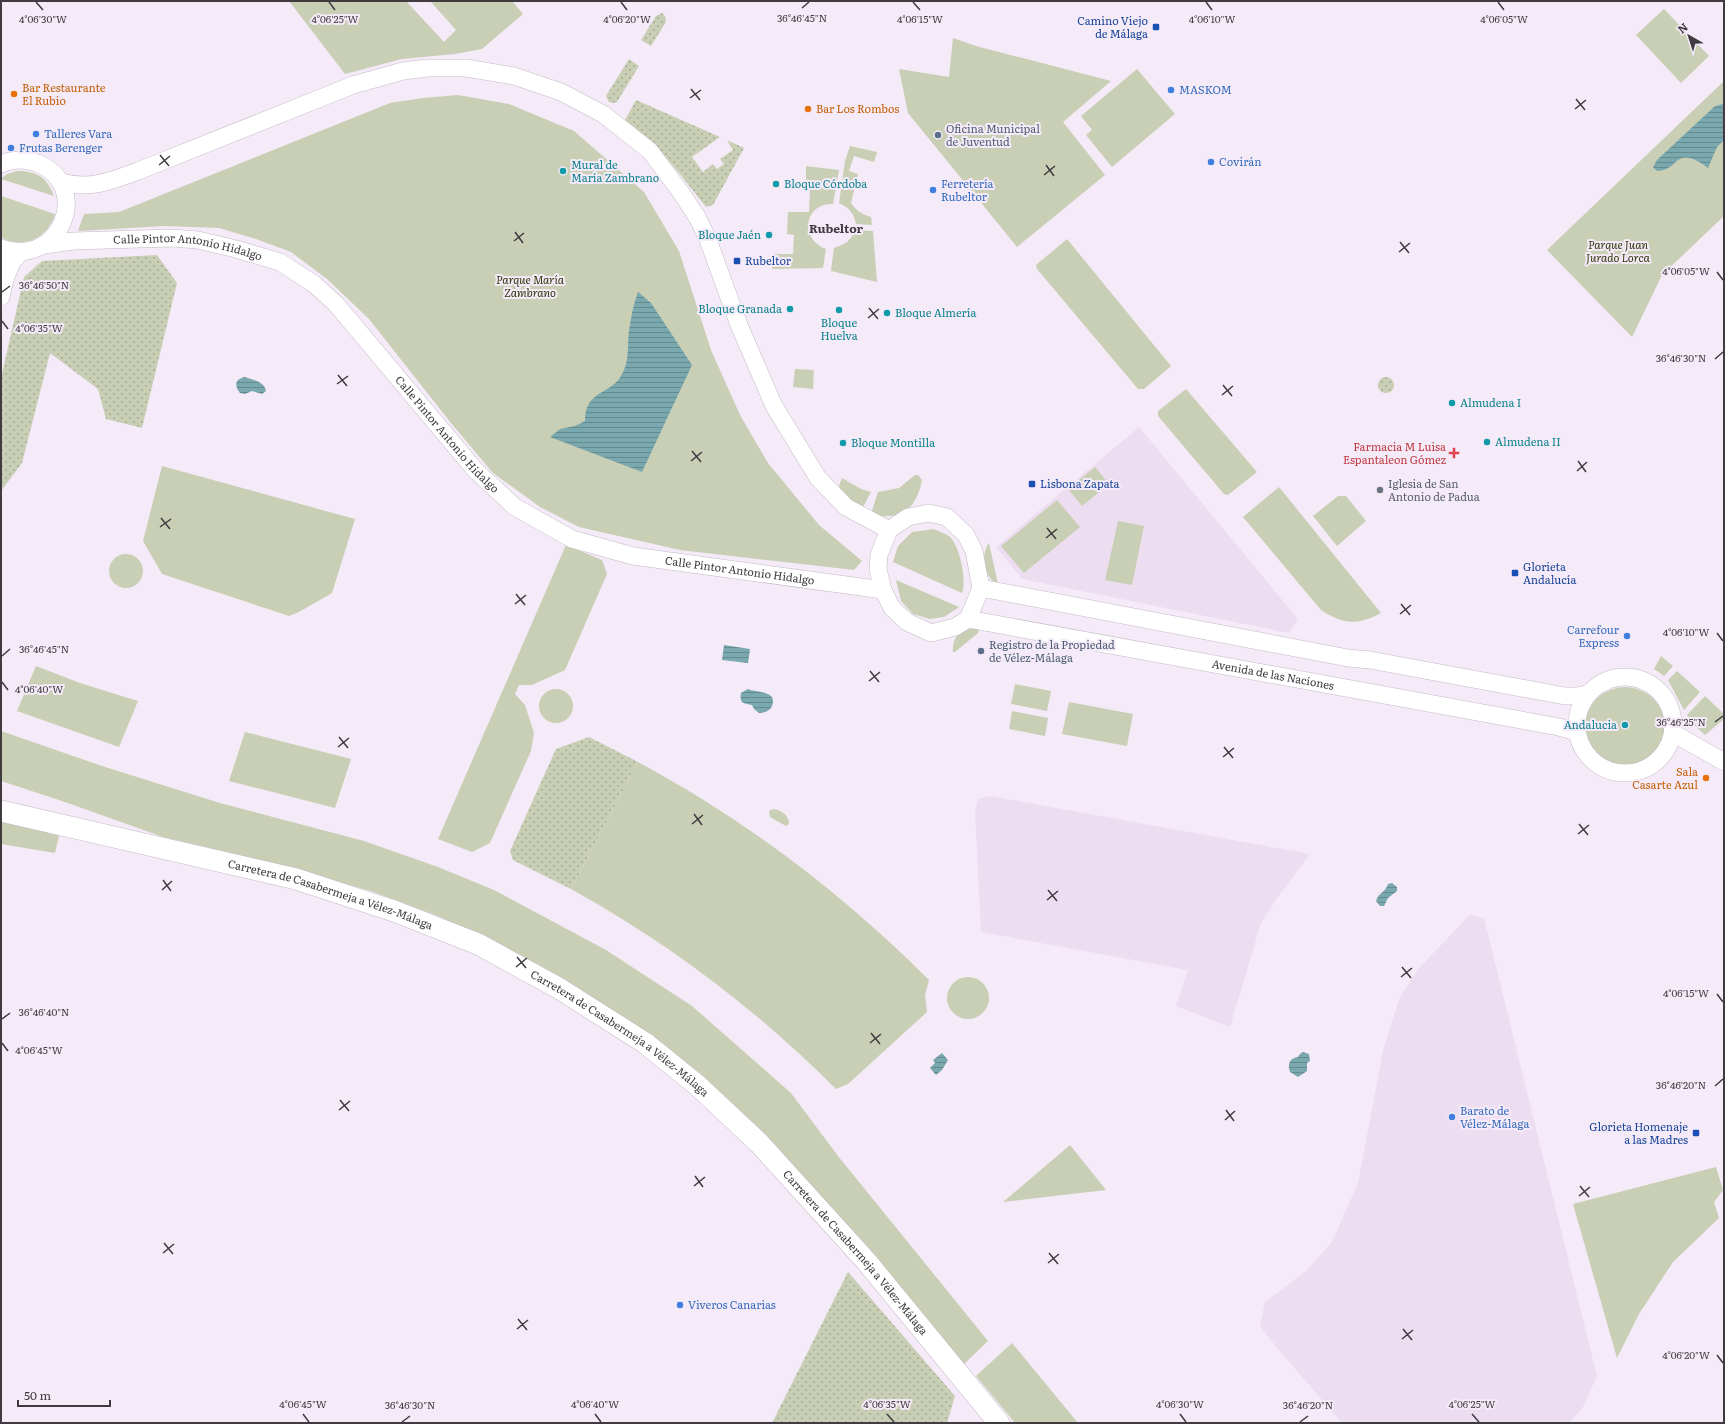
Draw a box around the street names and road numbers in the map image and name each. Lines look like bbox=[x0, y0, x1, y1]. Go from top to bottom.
street label: Calle Pintor Antonio Hidalgo bbox=[113, 229, 264, 263]
street label: Calle Pintor Antonio Hidalgo bbox=[392, 372, 503, 496]
street label: Calle Pintor Antonio Hidalgo bbox=[664, 551, 816, 588]
street label: Avenida de las Naciones bbox=[1211, 655, 1335, 693]
street label: Carretera de Casabermeja a Vélez-Málaga bbox=[226, 855, 436, 933]
street label: Carretera de Casabermeja a Vélez-Málaga bbox=[528, 965, 713, 1100]
street label: Carretera de Casabermeja a Vélez-Málaga bbox=[780, 1166, 932, 1338]

